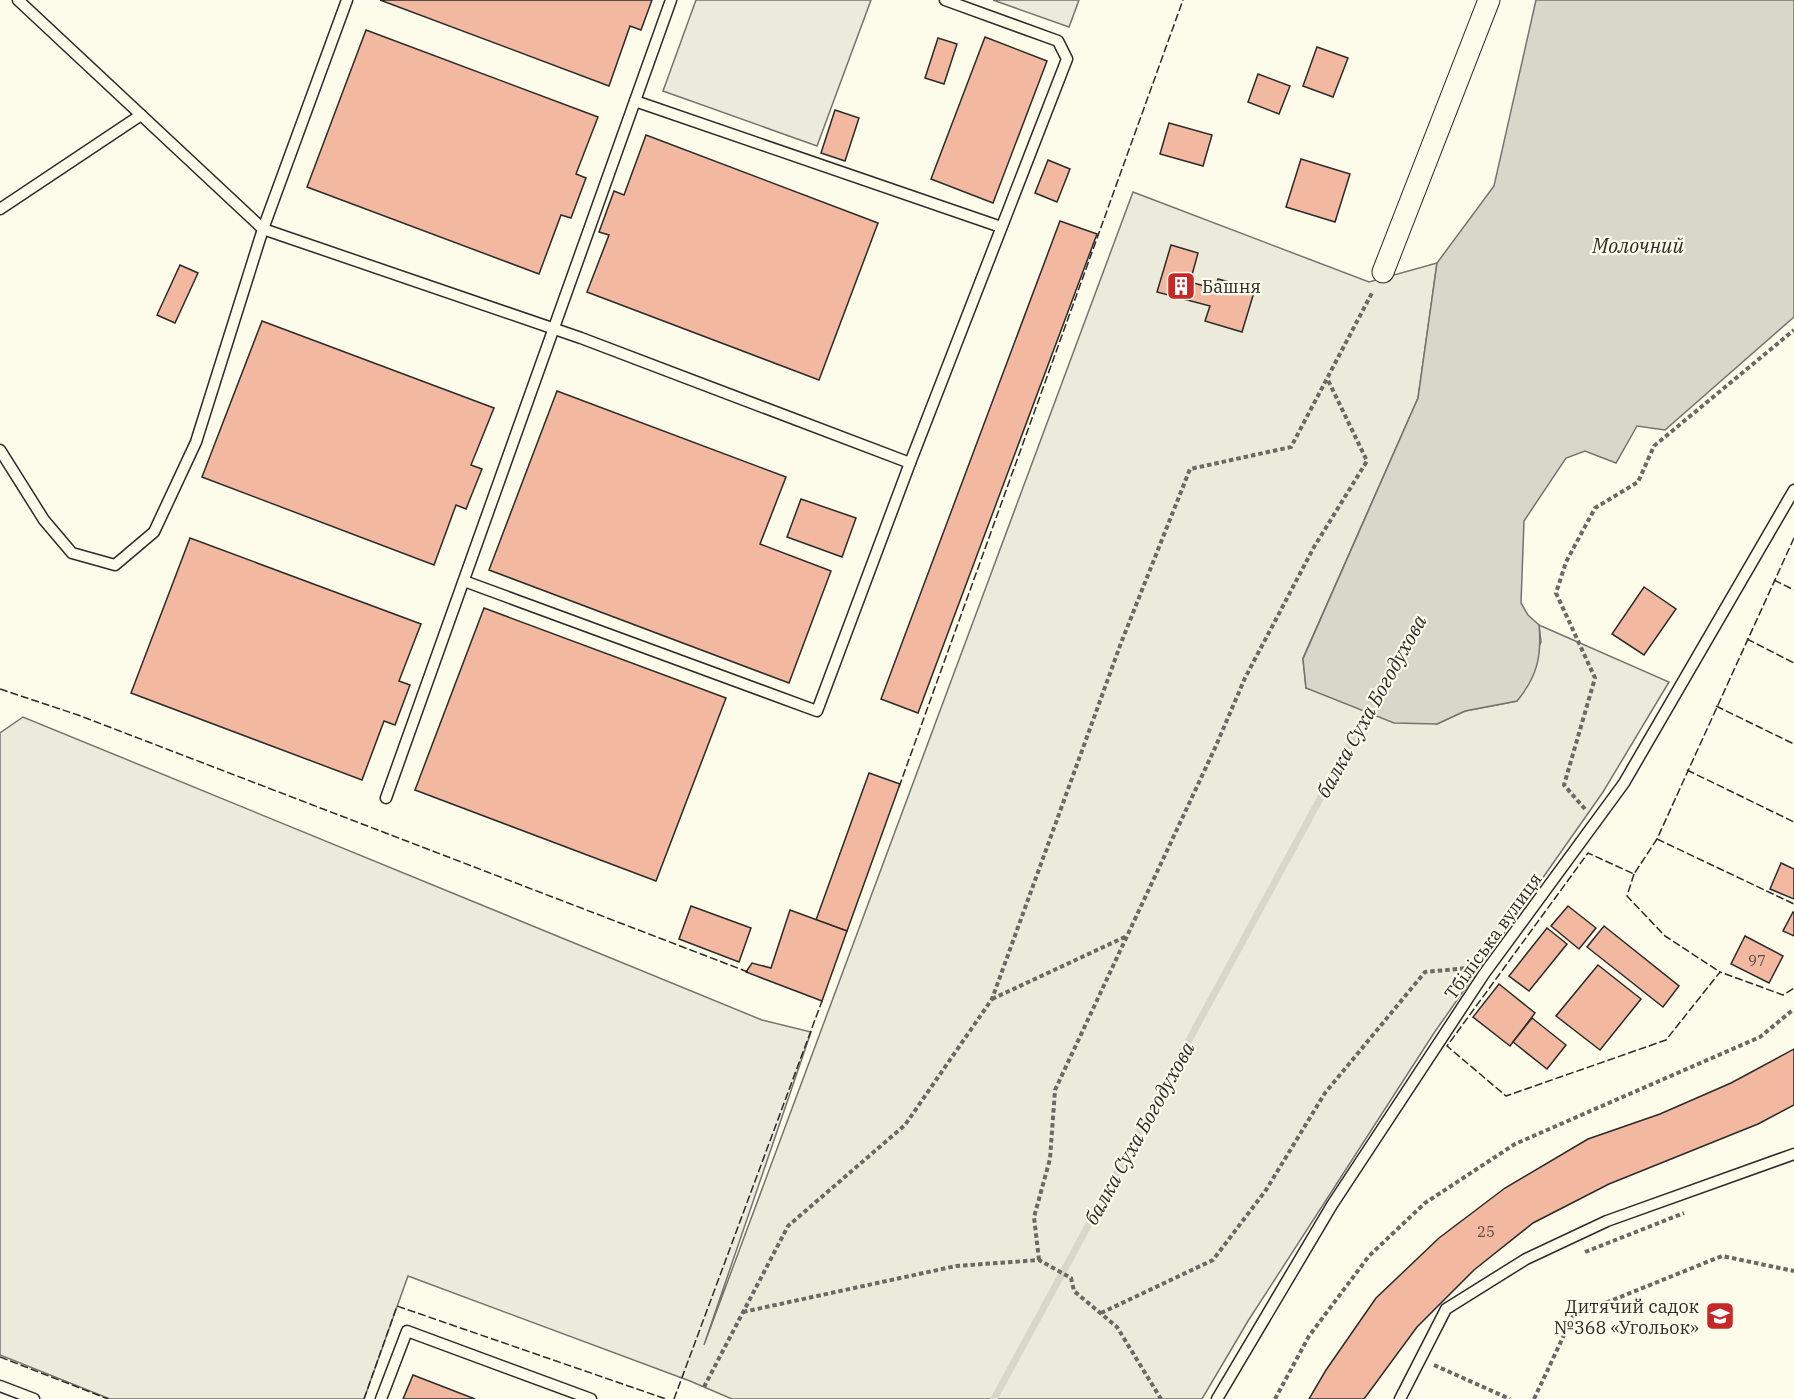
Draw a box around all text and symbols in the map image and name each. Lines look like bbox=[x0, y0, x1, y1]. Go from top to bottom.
water label: Молочний bbox=[1591, 232, 1684, 259]
building icon: Башня bbox=[1165, 270, 1197, 302]
place label: Башня bbox=[1202, 275, 1261, 298]
water label: балка Суха Богодухова bbox=[1309, 610, 1433, 802]
street label: Тбіліська вулиця bbox=[1439, 868, 1547, 1004]
house number: 97 bbox=[1748, 951, 1766, 970]
water label: балка Суха Богодухова bbox=[1077, 1037, 1201, 1229]
house number: 25 bbox=[1477, 1222, 1495, 1241]
place label: Дитячий садок №368 «Угольок» bbox=[1554, 1295, 1700, 1339]
school or university icon: Дитячий садок №368 «Угольок» bbox=[1704, 1300, 1736, 1332]

